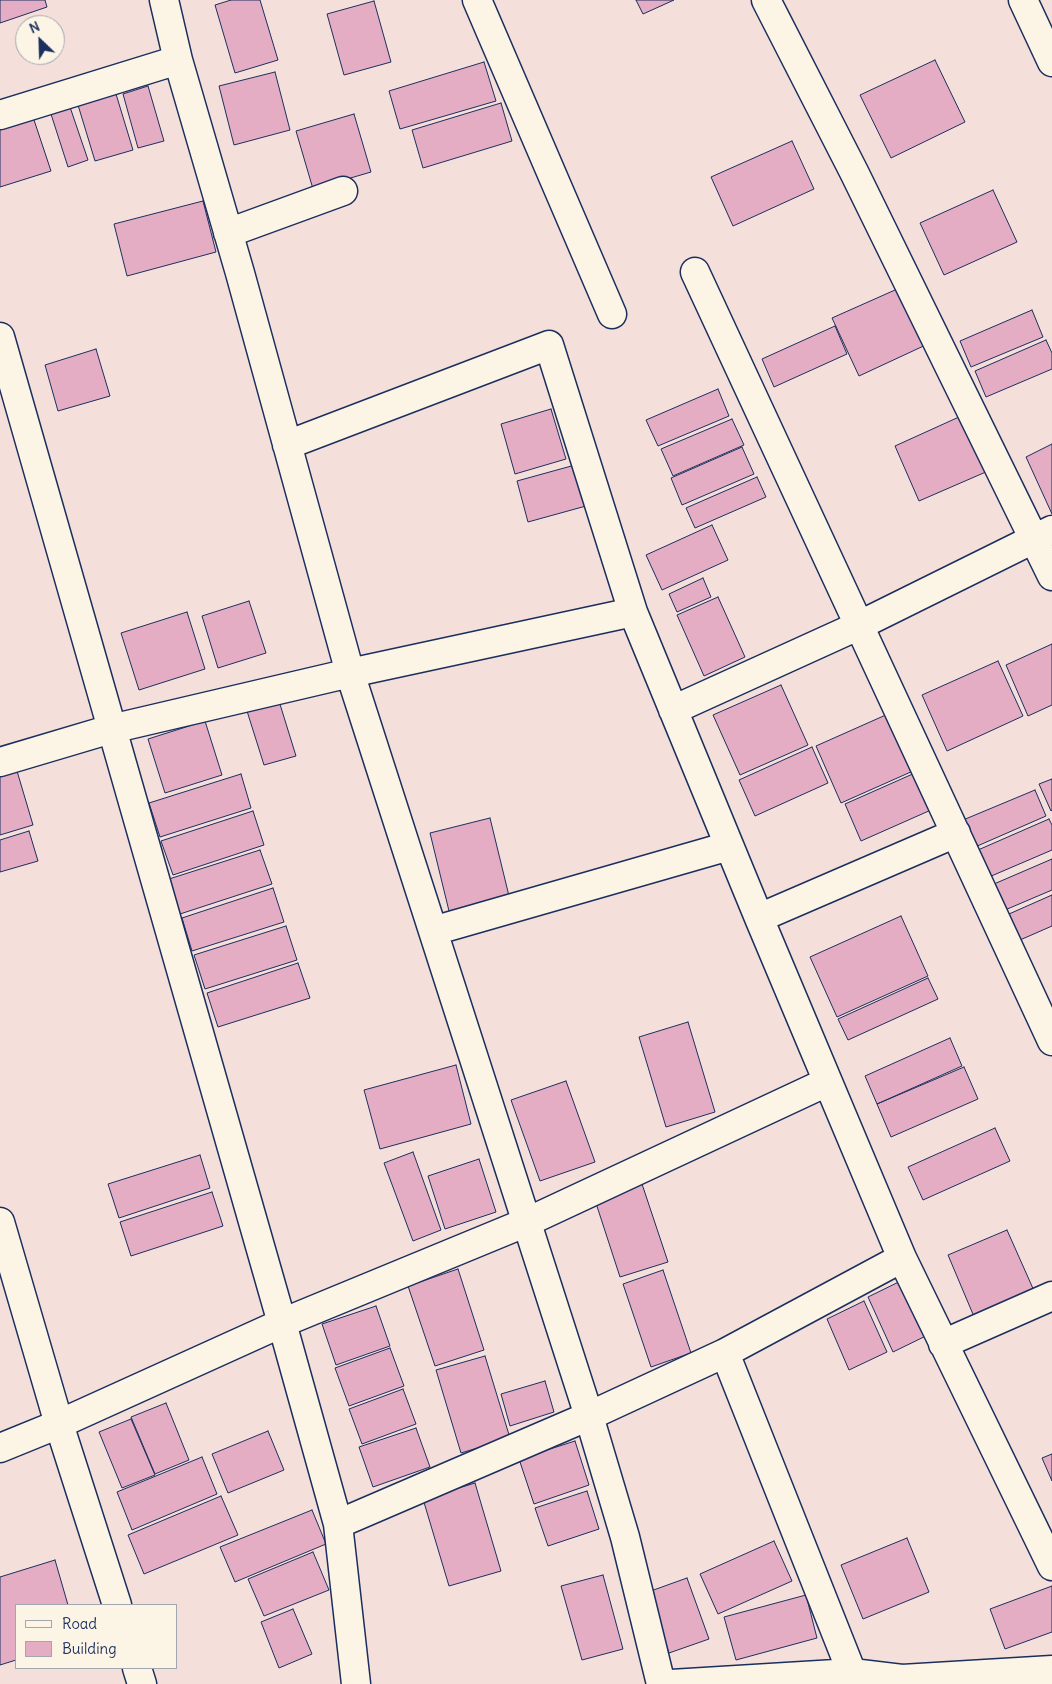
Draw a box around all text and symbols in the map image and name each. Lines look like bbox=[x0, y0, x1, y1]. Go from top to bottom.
north arrow bbox=[15, 15, 65, 65]
text: N bbox=[26, 17, 42, 37]
legend bbox=[15, 1604, 178, 1669]
text: Road bbox=[62, 1614, 97, 1633]
text: Building bbox=[62, 1639, 117, 1658]

